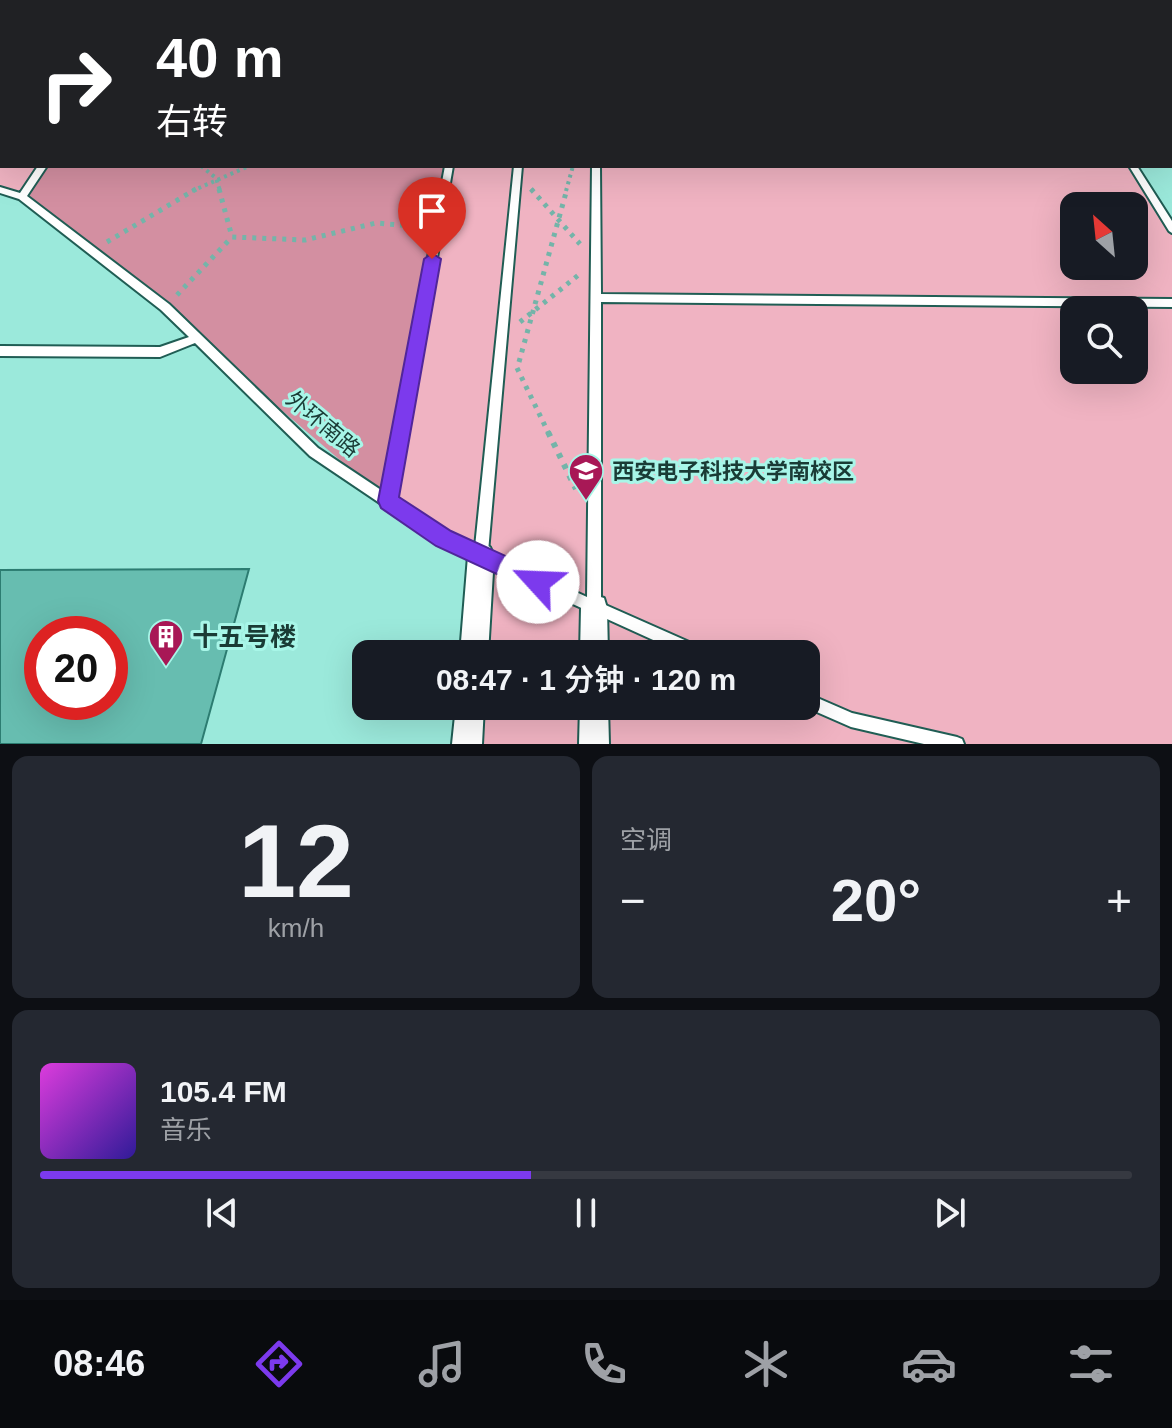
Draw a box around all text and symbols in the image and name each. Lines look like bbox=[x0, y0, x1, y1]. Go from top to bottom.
text: 40 m bbox=[156, 26, 284, 89]
icon: right bbox=[24, 32, 128, 136]
text: 右转 bbox=[156, 101, 228, 142]
pin bbox=[398, 177, 466, 259]
icon: arrive bbox=[410, 189, 454, 233]
north arrow bbox=[1060, 192, 1148, 280]
map controls bbox=[1060, 192, 1148, 384]
button: search bbox=[1060, 296, 1148, 384]
street label: 外环南路 bbox=[281, 386, 365, 462]
school or university icon: 西安电子科技大学南校区 bbox=[567, 452, 605, 502]
place label: 西安电子科技大学南校区 bbox=[612, 459, 854, 484]
position arrow bbox=[496, 540, 580, 624]
speed limit sign: 20 bbox=[24, 616, 128, 720]
building icon: 十五号楼 bbox=[147, 618, 185, 668]
place label: 十五号楼 bbox=[192, 622, 296, 652]
text: 08:47 · 1 分钟 · 120 m bbox=[436, 663, 736, 696]
text: 12 bbox=[238, 803, 354, 919]
text: 空调 bbox=[620, 825, 672, 855]
text: 20° bbox=[831, 867, 921, 934]
text: − bbox=[620, 876, 646, 925]
text: + bbox=[1106, 876, 1132, 925]
text: km/h bbox=[268, 913, 324, 943]
text: 105.4 FM bbox=[160, 1075, 287, 1108]
text: 音乐 bbox=[160, 1115, 212, 1145]
icon: previous bbox=[200, 1191, 244, 1235]
icon: pause bbox=[564, 1191, 608, 1235]
icon: next bbox=[928, 1191, 972, 1235]
icon: directions bbox=[251, 1336, 307, 1392]
icon: music bbox=[414, 1336, 470, 1392]
icon: phone bbox=[576, 1336, 632, 1392]
icon: climate bbox=[738, 1336, 794, 1392]
icon: car bbox=[901, 1336, 957, 1392]
icon: filters bbox=[1063, 1336, 1119, 1392]
text: 08:46 bbox=[53, 1343, 145, 1384]

